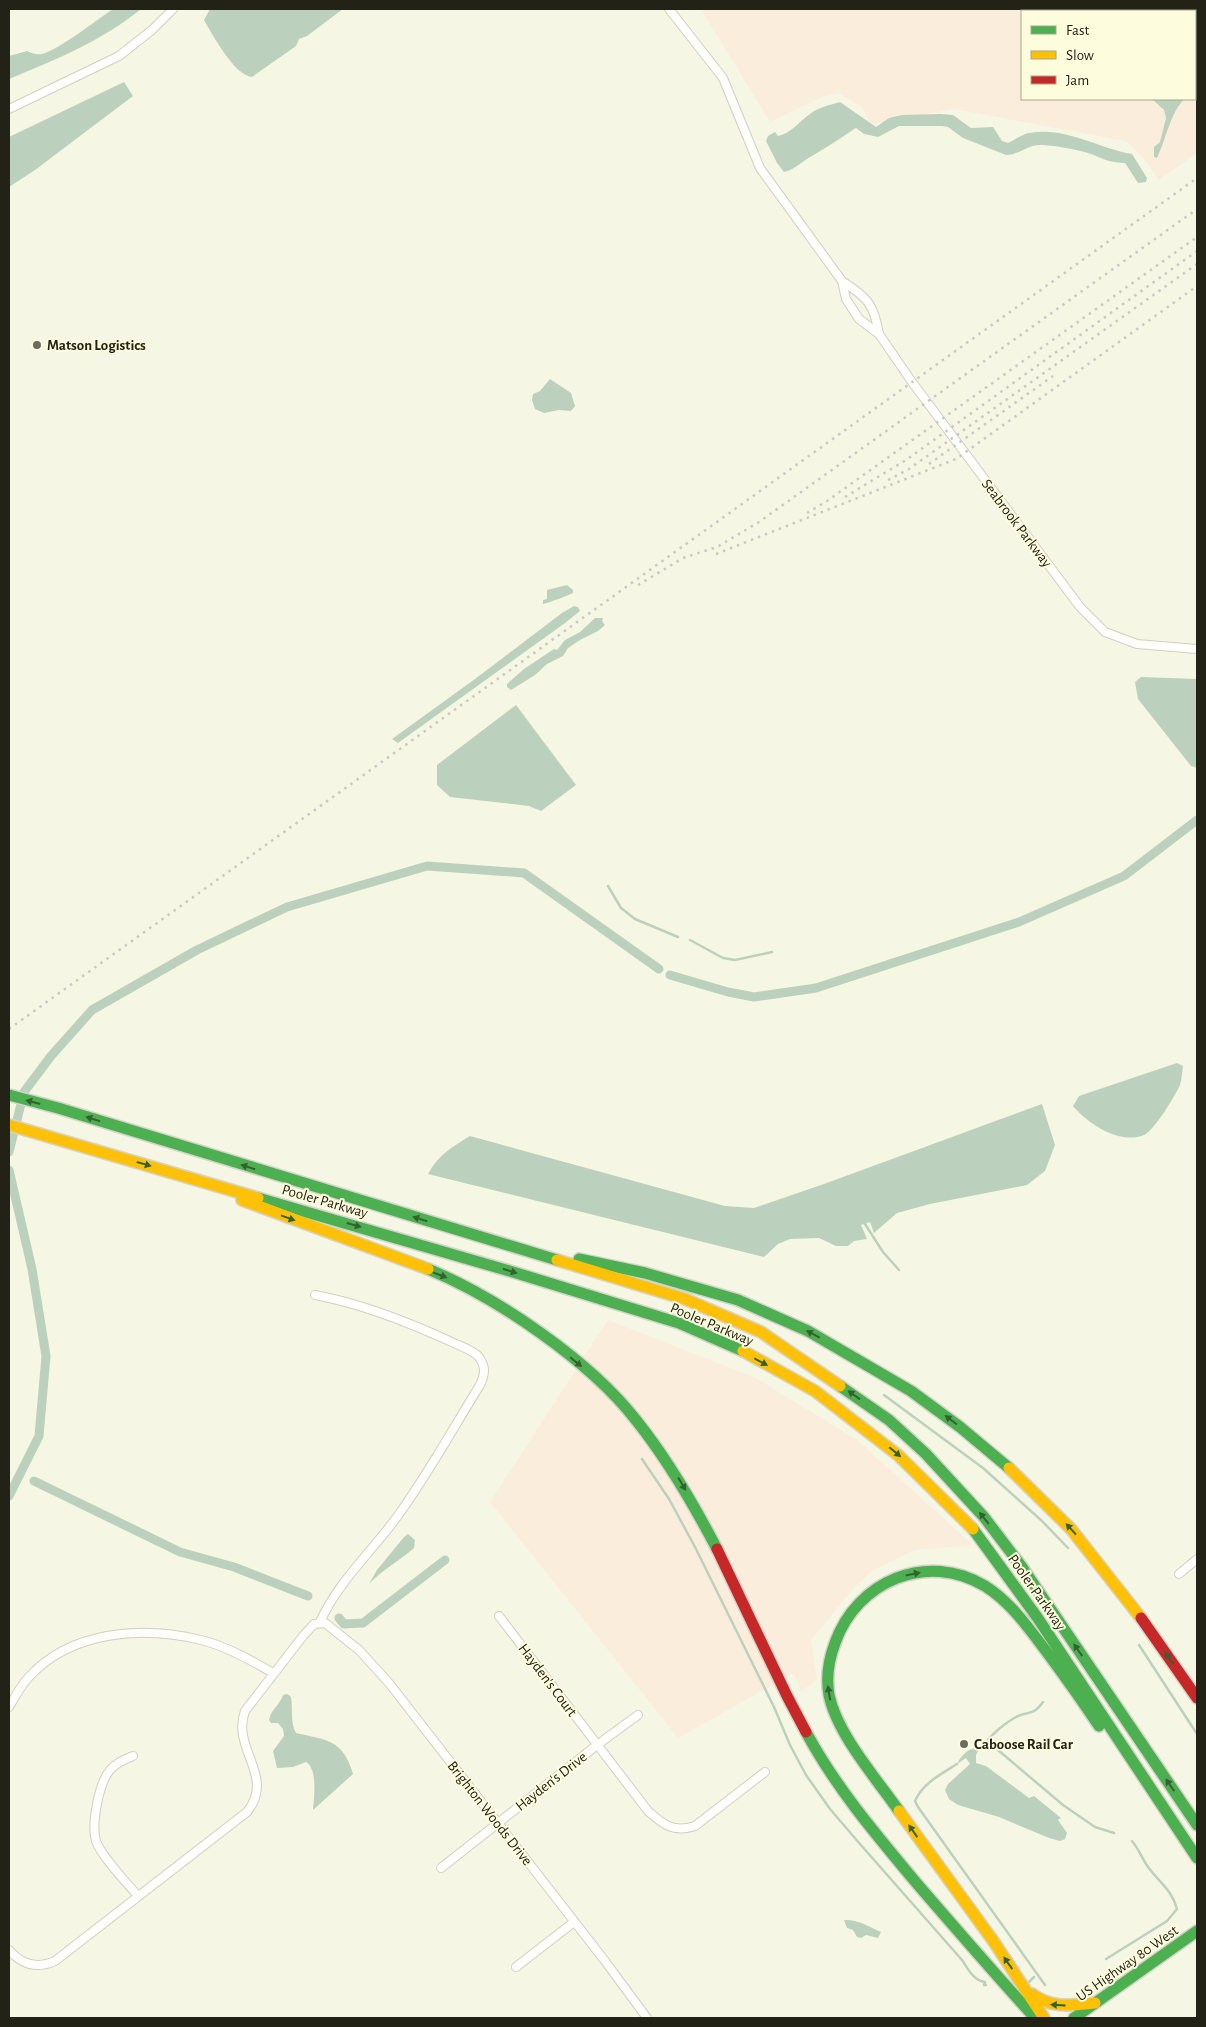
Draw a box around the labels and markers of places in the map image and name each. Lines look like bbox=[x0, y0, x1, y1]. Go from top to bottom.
place label: Matson Logistics bbox=[47, 338, 146, 353]
marker: Matson Logistics bbox=[31, 339, 43, 351]
place label: Caboose Rail Car bbox=[974, 1737, 1074, 1752]
marker: Caboose Rail Car bbox=[958, 1738, 970, 1750]

